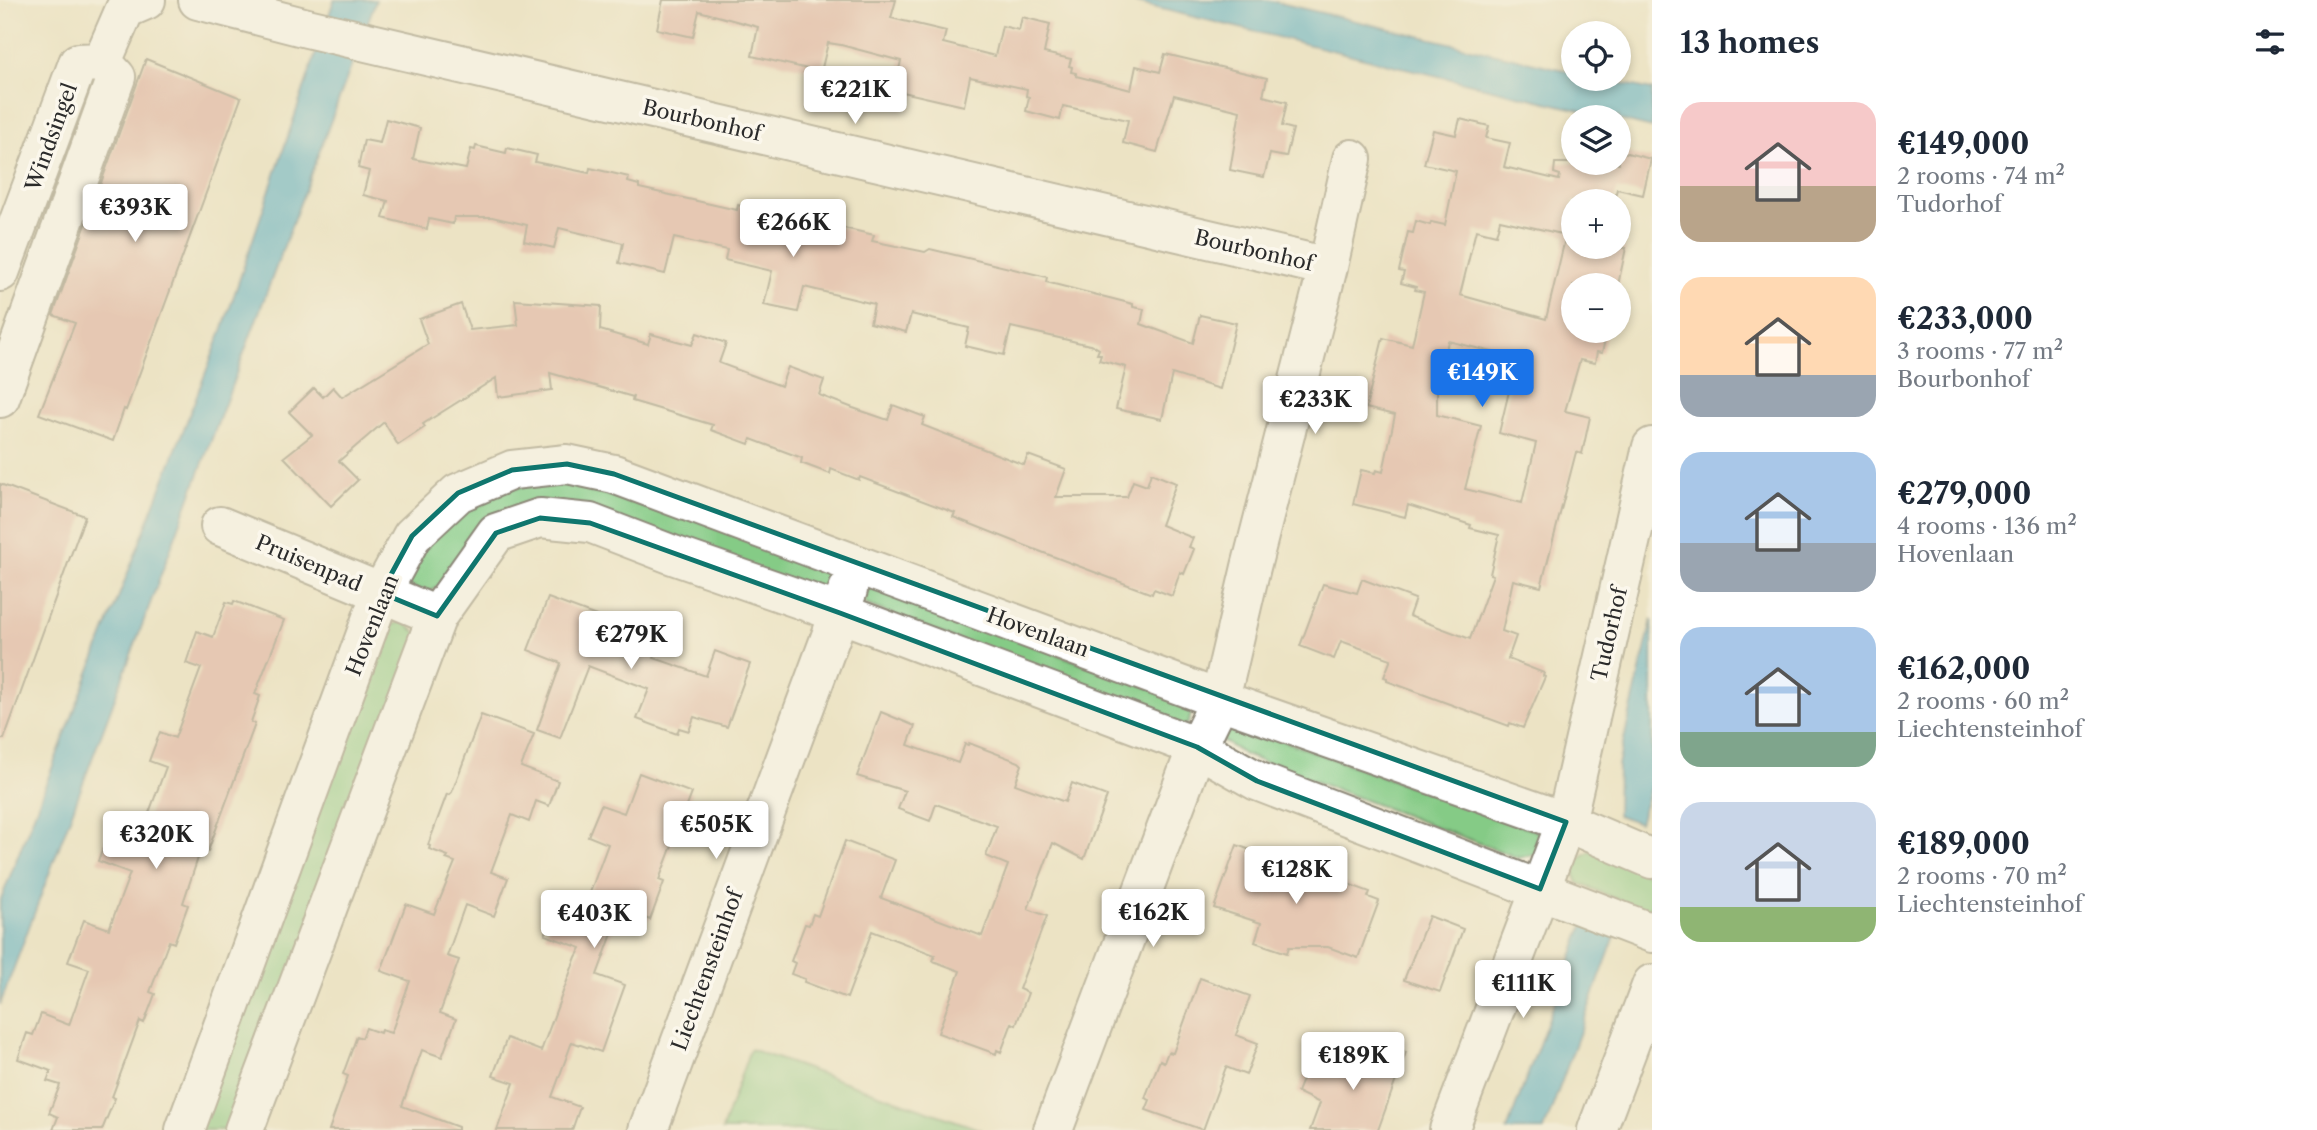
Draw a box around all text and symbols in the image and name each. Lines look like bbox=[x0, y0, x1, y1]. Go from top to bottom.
map controls bbox=[1561, 21, 1631, 343]
button: locate bbox=[1561, 21, 1631, 91]
icon: filters bbox=[2251, 23, 2289, 61]
text: 13 homes bbox=[1680, 24, 1819, 61]
pin: €221K bbox=[806, 66, 904, 126]
text: €221K bbox=[820, 75, 890, 103]
street label: Windsingel bbox=[20, 80, 82, 195]
street label: Bourbonhof bbox=[640, 94, 766, 146]
button: layers bbox=[1561, 105, 1631, 175]
text: €149,000 bbox=[1897, 125, 2029, 162]
icon: home bbox=[1736, 130, 1820, 214]
text: 2 rooms · 74 m² bbox=[1897, 162, 2065, 190]
pin: €393K bbox=[86, 184, 184, 244]
button: + bbox=[1561, 189, 1631, 259]
text: Tudorhof bbox=[1897, 190, 2002, 218]
text: €393K bbox=[99, 193, 171, 221]
pin: €266K bbox=[744, 200, 842, 259]
text: €266K bbox=[756, 208, 830, 236]
street label: Bourbonhof bbox=[1192, 224, 1318, 276]
button: − bbox=[1561, 273, 1631, 343]
text: €233,000 bbox=[1897, 300, 2033, 337]
icon: home bbox=[1736, 305, 1820, 389]
text: 3 rooms · 77 m² bbox=[1897, 337, 2063, 365]
pin: €149K bbox=[1433, 350, 1531, 409]
text: €149K bbox=[1447, 358, 1517, 386]
text: Bourbonhof bbox=[1897, 365, 2030, 393]
pin: €233K bbox=[1266, 376, 1364, 436]
text: €233K bbox=[1279, 385, 1351, 413]
text: €279,000 bbox=[1897, 475, 2031, 512]
icon: home bbox=[1736, 480, 1820, 564]
text: 4 rooms · 136 m² bbox=[1897, 512, 2077, 540]
street label: Pruisenpad bbox=[252, 529, 366, 597]
text: Hovenlaan bbox=[1897, 540, 2014, 568]
street label: Hovenlaan bbox=[340, 571, 404, 679]
street label: Tudorhof bbox=[1586, 582, 1633, 684]
street label: Hovenlaan bbox=[983, 602, 1093, 662]
pin: €279K bbox=[582, 612, 680, 671]
text: €279K bbox=[595, 620, 667, 648]
text: €162,000 bbox=[1897, 650, 2030, 687]
icon: home bbox=[1736, 655, 1820, 739]
text: 2 rooms · 60 m² bbox=[1897, 687, 2069, 715]
text: Liechtensteinhof bbox=[1897, 715, 2083, 743]
pin: €505K bbox=[667, 802, 765, 861]
text: €505K bbox=[679, 810, 753, 838]
pin: €320K bbox=[107, 812, 205, 871]
text: €320K bbox=[119, 820, 193, 848]
text: €189,000 bbox=[1897, 825, 2030, 862]
icon: home bbox=[1736, 830, 1820, 914]
pin: €128K bbox=[1247, 846, 1345, 906]
text: €128K bbox=[1260, 855, 1332, 883]
text: 2 rooms · 70 m² bbox=[1897, 862, 2067, 890]
street label: Liechtensteinhof bbox=[666, 884, 749, 1054]
pin: €403K bbox=[545, 890, 643, 950]
pin: €162K bbox=[1104, 890, 1202, 949]
text: Liechtensteinhof bbox=[1897, 890, 2083, 918]
text: €162K bbox=[1118, 898, 1188, 926]
text: €403K bbox=[557, 899, 631, 927]
pin: €111K bbox=[1474, 960, 1572, 1020]
text: €111K bbox=[1491, 969, 1555, 997]
pin: €189K bbox=[1304, 1032, 1402, 1092]
text: €189K bbox=[1317, 1041, 1389, 1069]

